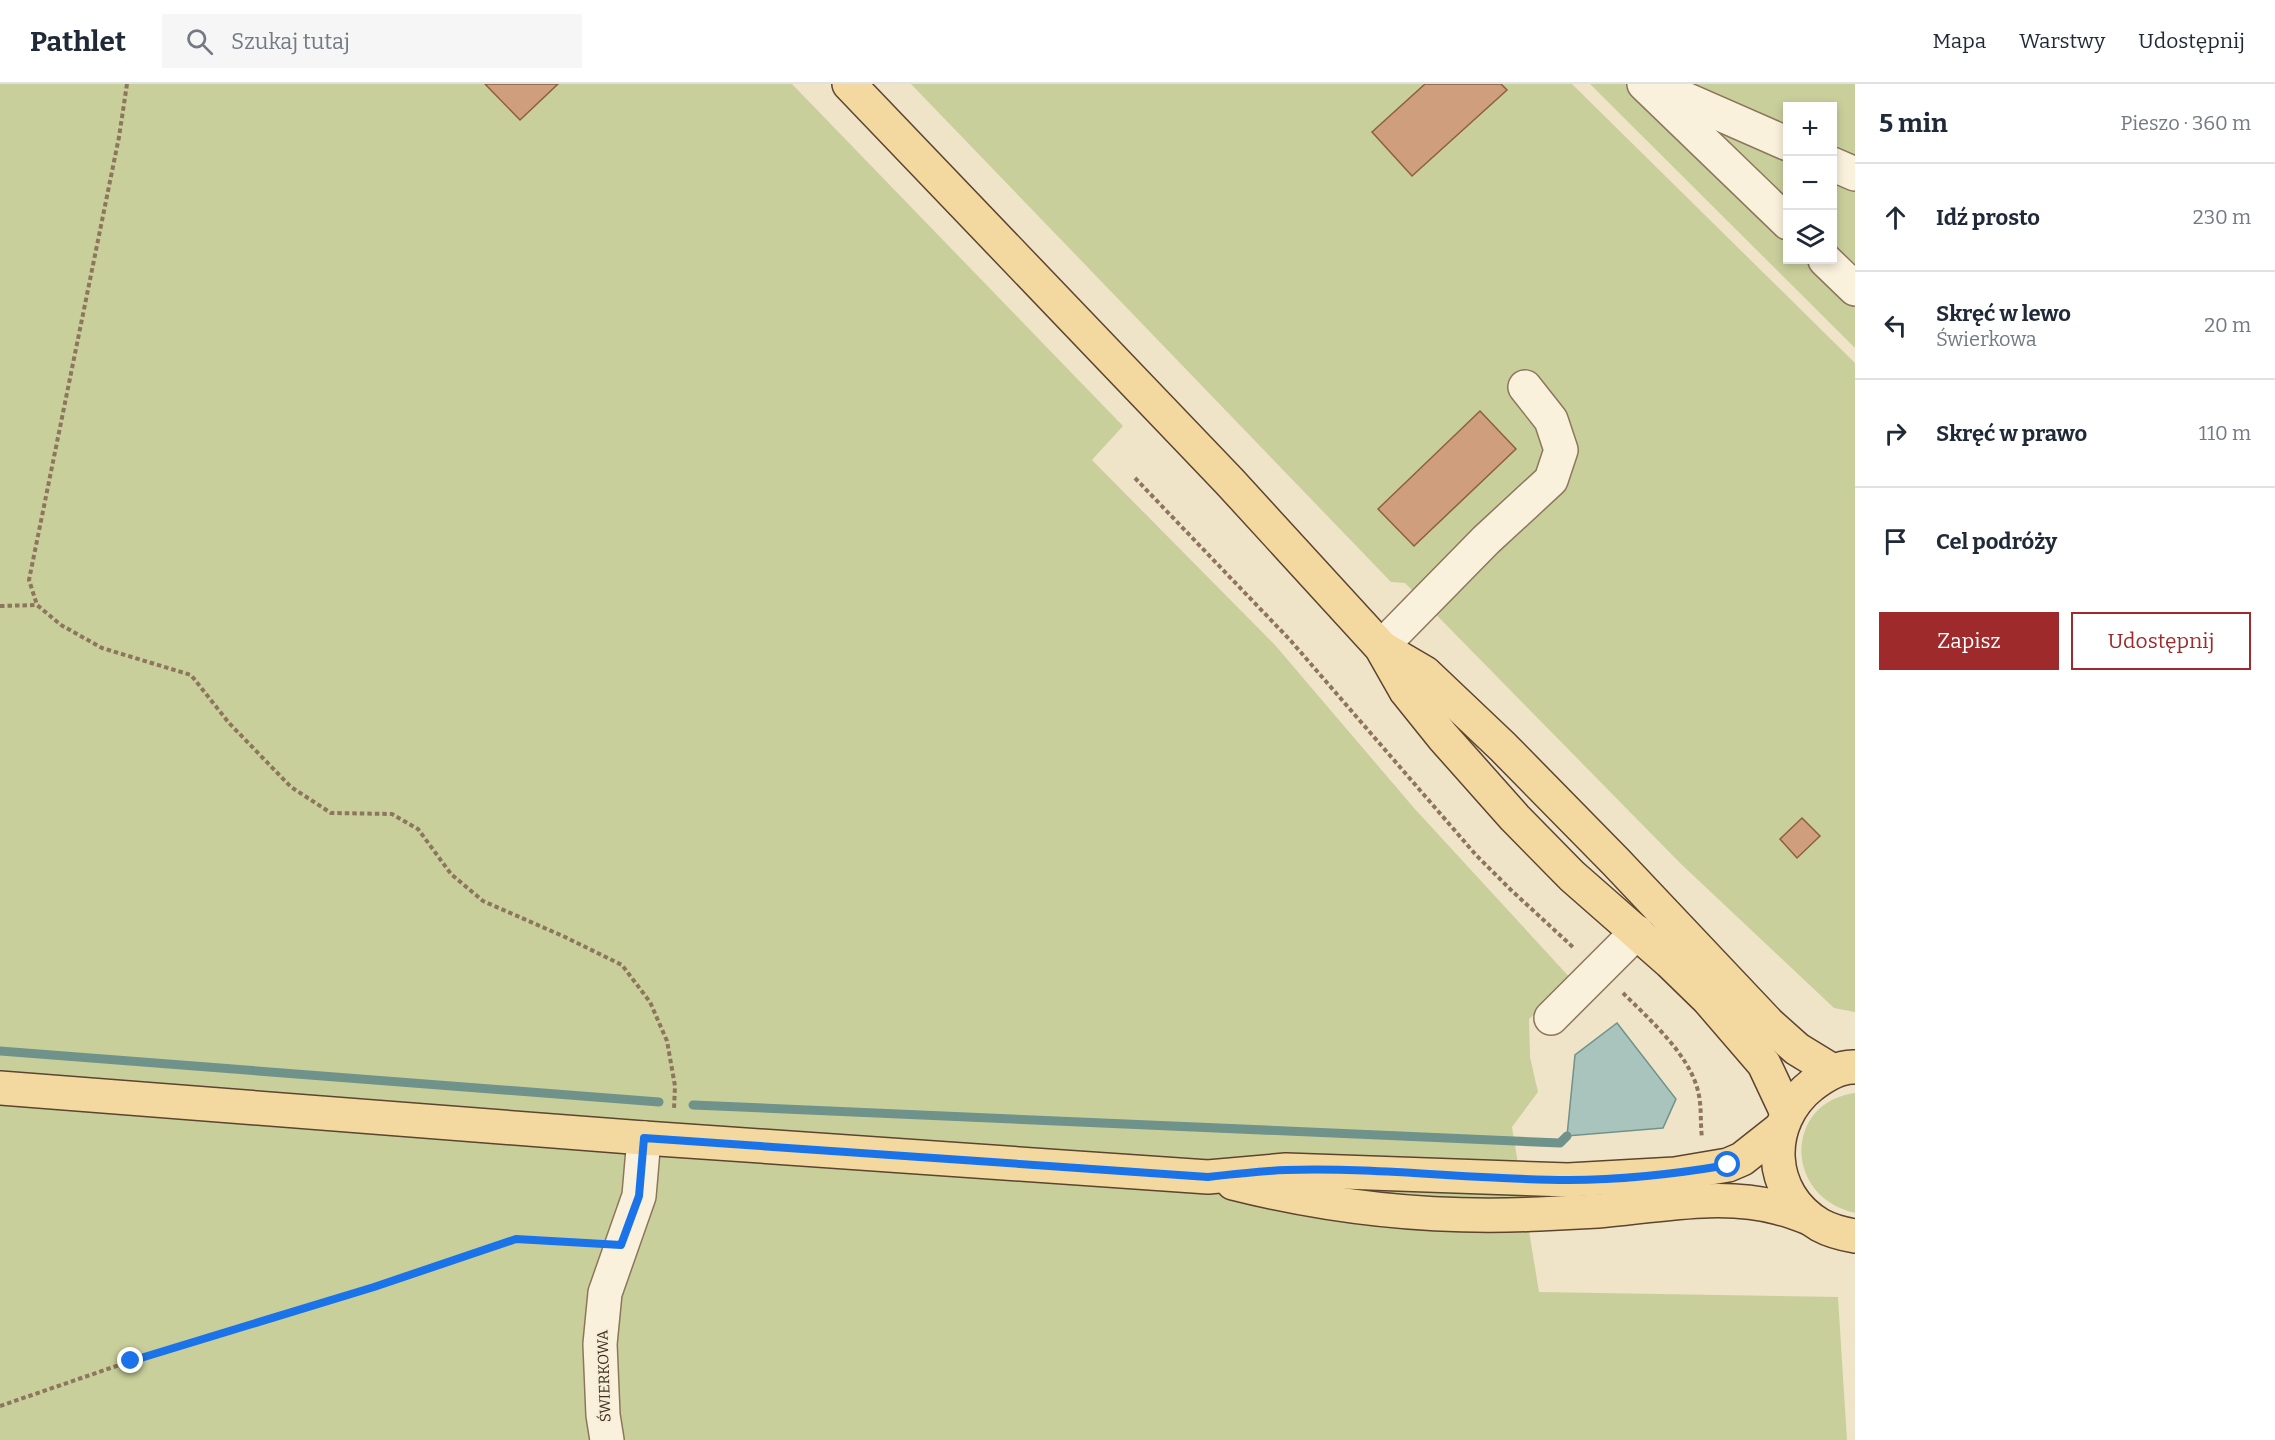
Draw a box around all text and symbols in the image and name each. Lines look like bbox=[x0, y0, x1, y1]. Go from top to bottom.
search box bbox=[162, 14, 582, 68]
text: Pathlet bbox=[30, 25, 126, 58]
icon: search bbox=[183, 25, 216, 58]
text: Szukaj tutaj bbox=[231, 28, 350, 55]
text: Mapa bbox=[1932, 28, 1986, 54]
text: Warstwy bbox=[2019, 28, 2105, 54]
text: Udostępnij bbox=[2138, 28, 2245, 54]
map controls bbox=[1783, 102, 1837, 264]
button: + bbox=[1783, 102, 1837, 156]
text: 5 min bbox=[1879, 108, 1948, 139]
text: Pieszo · 360 m bbox=[2120, 111, 2251, 135]
button: − bbox=[1783, 156, 1837, 210]
icon: ahead bbox=[1879, 201, 1912, 234]
text: Idź prosto bbox=[1936, 204, 2040, 231]
text: 230 m bbox=[2193, 205, 2251, 229]
button: layers bbox=[1783, 210, 1837, 264]
text: Skręć w lewo bbox=[1936, 300, 2071, 327]
icon: left bbox=[1879, 309, 1912, 342]
text: 20 m bbox=[2204, 313, 2251, 337]
text: Świerkowa bbox=[1936, 327, 2037, 351]
icon: right bbox=[1879, 417, 1912, 450]
text: Skręć w prawo bbox=[1936, 420, 2087, 447]
text: 110 m bbox=[2199, 421, 2251, 445]
icon: arrive bbox=[1879, 525, 1912, 558]
text: Cel podróży bbox=[1936, 528, 2057, 555]
button: Zapisz bbox=[1879, 612, 2059, 670]
button: Udostępnij bbox=[2071, 612, 2251, 670]
route start bbox=[1714, 1151, 1740, 1177]
street label: ŚWIERKOWA bbox=[593, 1329, 615, 1423]
route end bbox=[117, 1347, 143, 1373]

